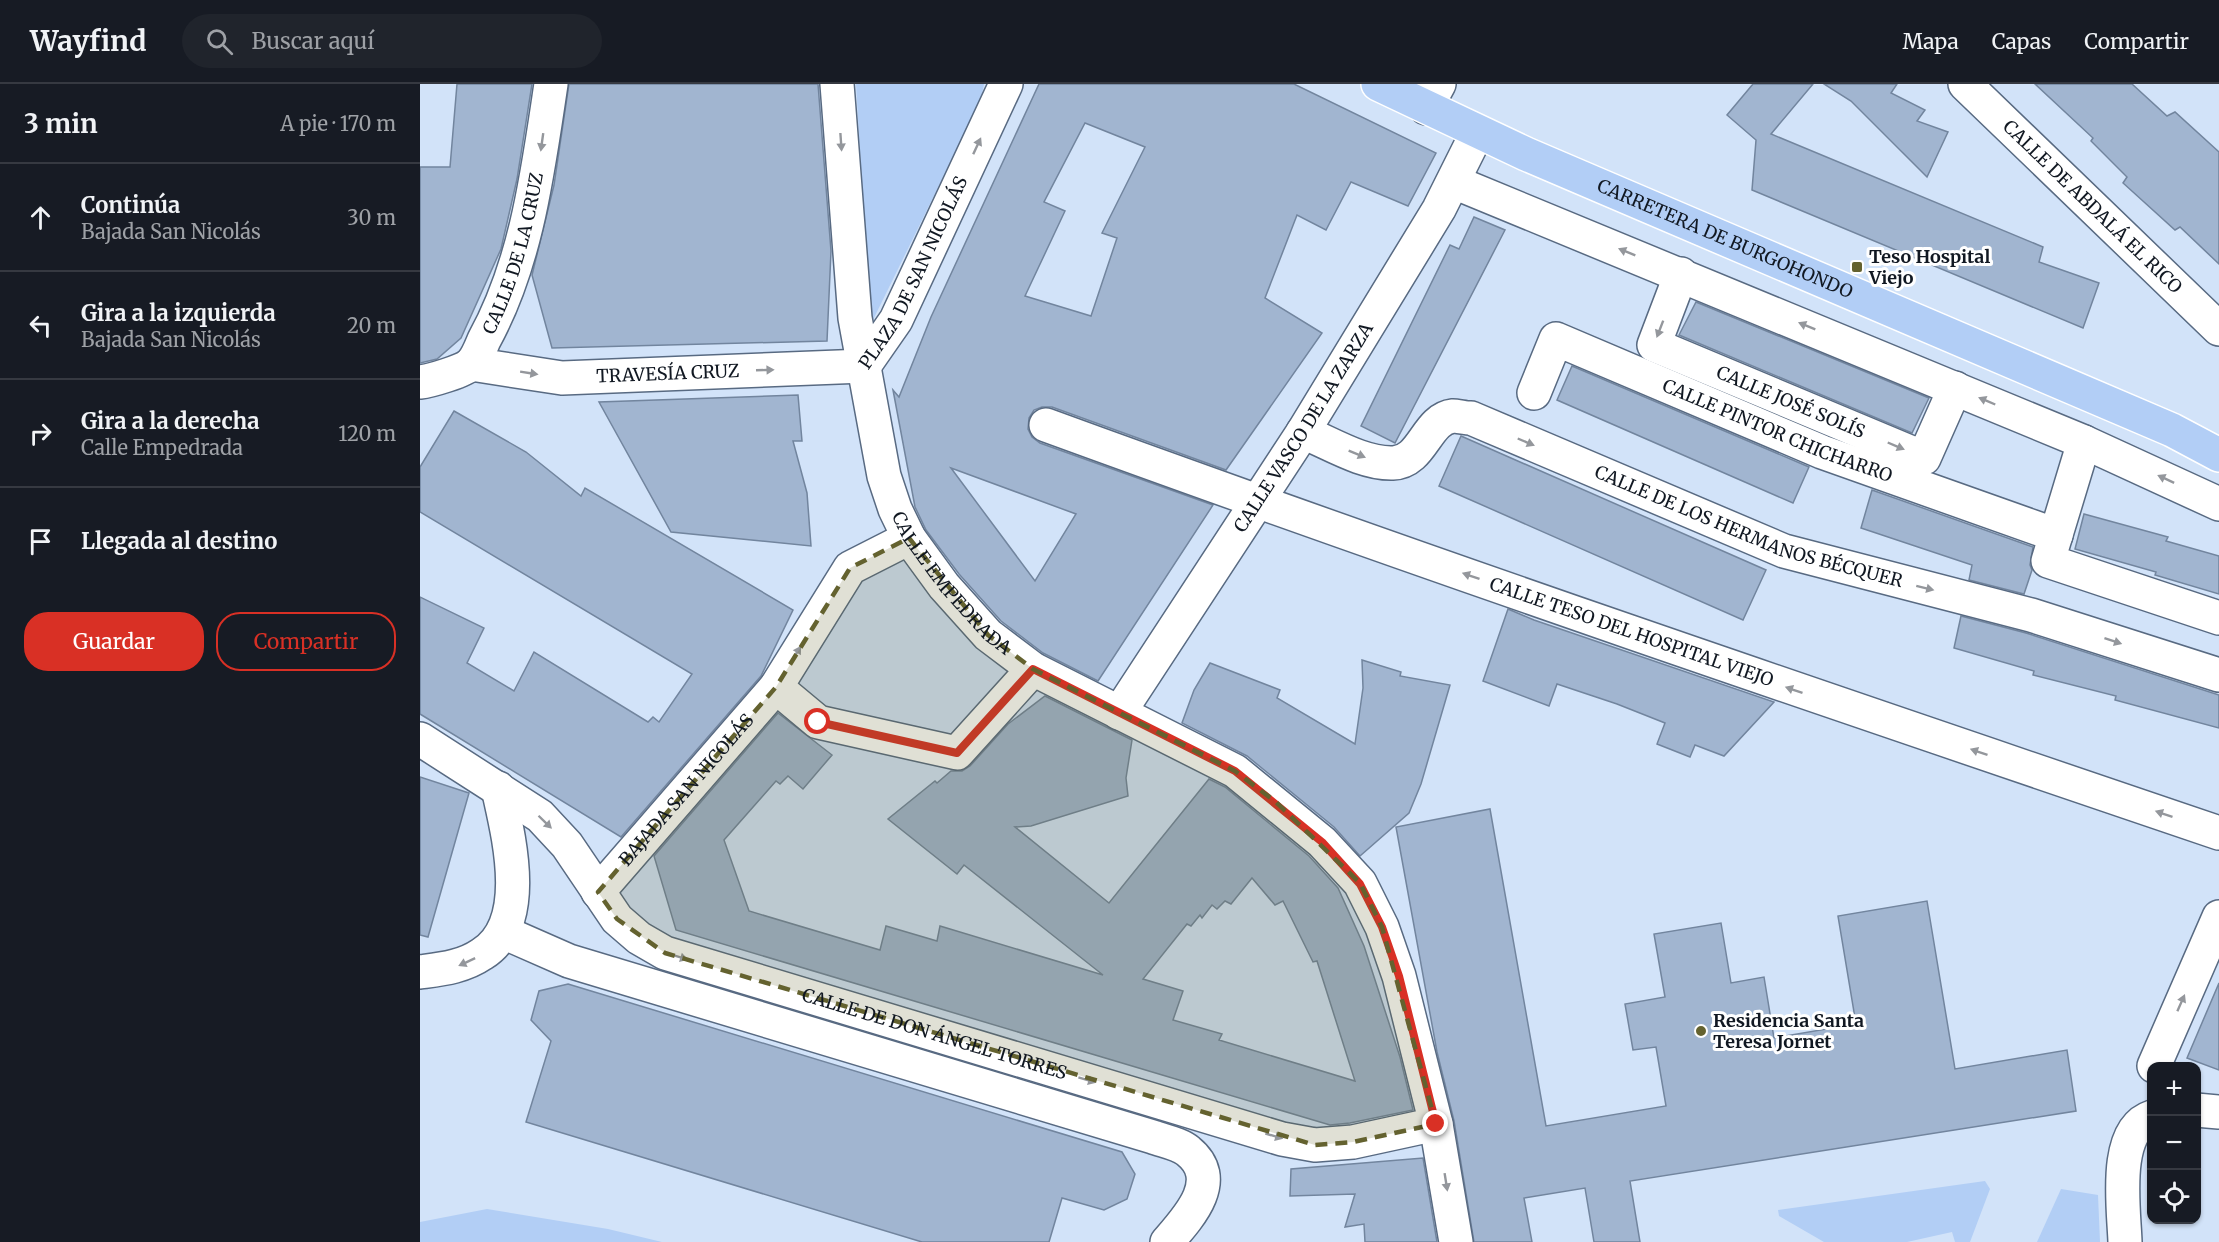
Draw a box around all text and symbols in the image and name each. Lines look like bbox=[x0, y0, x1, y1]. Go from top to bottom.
search box bbox=[182, 14, 602, 68]
text: Wayfind bbox=[30, 23, 146, 59]
icon: search bbox=[203, 25, 236, 58]
text: Buscar aquí bbox=[251, 27, 374, 55]
text: Mapa bbox=[1902, 28, 1959, 55]
text: Capas bbox=[1992, 28, 2051, 55]
text: Compartir bbox=[2084, 28, 2189, 55]
text: 3 min bbox=[24, 107, 98, 140]
text: A pie · 170 m bbox=[280, 111, 396, 136]
street label: CALLE DE ABDALÁ EL RICO bbox=[1998, 115, 2187, 298]
one-way arrow bbox=[538, 133, 547, 152]
one-way arrow bbox=[836, 133, 846, 152]
one-way arrow bbox=[972, 137, 982, 155]
street label: CALLE DE LA CRUZ bbox=[477, 171, 548, 338]
street label: PLAZA DE SAN NICOLÁS bbox=[853, 172, 973, 373]
street label: CARRETERA DE BURGOHONDO bbox=[1594, 174, 1856, 303]
text: Continúa bbox=[81, 191, 180, 219]
icon: ahead bbox=[24, 201, 57, 234]
text: 30 m bbox=[347, 205, 396, 230]
text: Bajada San Nicolás bbox=[81, 219, 261, 244]
place label: Teso Hospital Viejo bbox=[1868, 245, 1990, 289]
one-way arrow bbox=[1618, 247, 1636, 256]
marker: Teso Hospital Viejo bbox=[1850, 260, 1864, 274]
text: Gira a la izquierda bbox=[81, 299, 276, 327]
icon: left bbox=[24, 309, 57, 342]
text: 20 m bbox=[347, 313, 396, 338]
street label: CALLE VASCO DE LA ZARZA bbox=[1228, 318, 1378, 537]
one-way arrow bbox=[1655, 320, 1665, 338]
one-way arrow bbox=[1798, 321, 1816, 330]
text: Bajada San Nicolás bbox=[81, 327, 261, 352]
street label: TRAVESÍA CRUZ bbox=[596, 359, 740, 388]
street label: CALLE JOSÉ SOLÍS bbox=[1713, 360, 1869, 443]
one-way arrow bbox=[756, 365, 775, 374]
one-way arrow bbox=[520, 368, 539, 377]
street label: CALLE PINTOR CHICHARRO bbox=[1659, 374, 1895, 487]
one-way arrow bbox=[1978, 396, 1996, 406]
text: Gira a la derecha bbox=[81, 407, 259, 435]
icon: right bbox=[24, 417, 57, 450]
text: 120 m bbox=[338, 421, 396, 446]
text: Calle Empedrada bbox=[81, 435, 243, 460]
one-way arrow bbox=[1517, 437, 1535, 447]
one-way arrow bbox=[1887, 441, 1905, 451]
one-way arrow bbox=[1348, 449, 1366, 459]
street label: CALLE DE LOS HERMANOS BÉCQUER bbox=[1591, 460, 1906, 592]
one-way arrow bbox=[2157, 475, 2174, 484]
street label: CALLE EMPEDRADA bbox=[887, 508, 1016, 660]
icon: arrive bbox=[24, 525, 57, 558]
text: Llegada al destino bbox=[81, 527, 277, 555]
one-way arrow bbox=[1462, 571, 1480, 581]
street label: CALLE TESO DEL HOSPITAL VIEJO bbox=[1486, 572, 1777, 691]
one-way arrow bbox=[1916, 584, 1934, 593]
button: Guardar bbox=[24, 612, 204, 671]
button: Compartir bbox=[216, 612, 396, 671]
one-way arrow bbox=[2104, 637, 2122, 646]
one-way arrow bbox=[791, 645, 802, 662]
one-way arrow bbox=[1785, 684, 1803, 694]
route start bbox=[804, 708, 830, 734]
street label: BAJADA SAN NICOLÁS bbox=[614, 709, 759, 871]
one-way arrow bbox=[1970, 747, 1988, 756]
one-way arrow bbox=[2155, 809, 2173, 818]
one-way arrow bbox=[538, 815, 553, 829]
one-way arrow bbox=[670, 953, 688, 962]
one-way arrow bbox=[458, 957, 475, 966]
street label: CALLE DE DON ÁNGEL TORRES bbox=[799, 983, 1070, 1085]
one-way arrow bbox=[2176, 993, 2186, 1011]
place label: Residencia Santa Teresa Jornet bbox=[1713, 1009, 1864, 1053]
marker: Residencia Santa Teresa Jornet bbox=[1694, 1024, 1708, 1038]
map controls bbox=[2147, 1062, 2201, 1224]
button: + bbox=[2147, 1062, 2201, 1116]
one-way arrow bbox=[1078, 1076, 1096, 1085]
route end bbox=[1422, 1110, 1448, 1136]
button: − bbox=[2147, 1116, 2201, 1170]
one-way arrow bbox=[1265, 1132, 1283, 1141]
button: locate bbox=[2147, 1170, 2201, 1224]
one-way arrow bbox=[1441, 1172, 1450, 1191]

